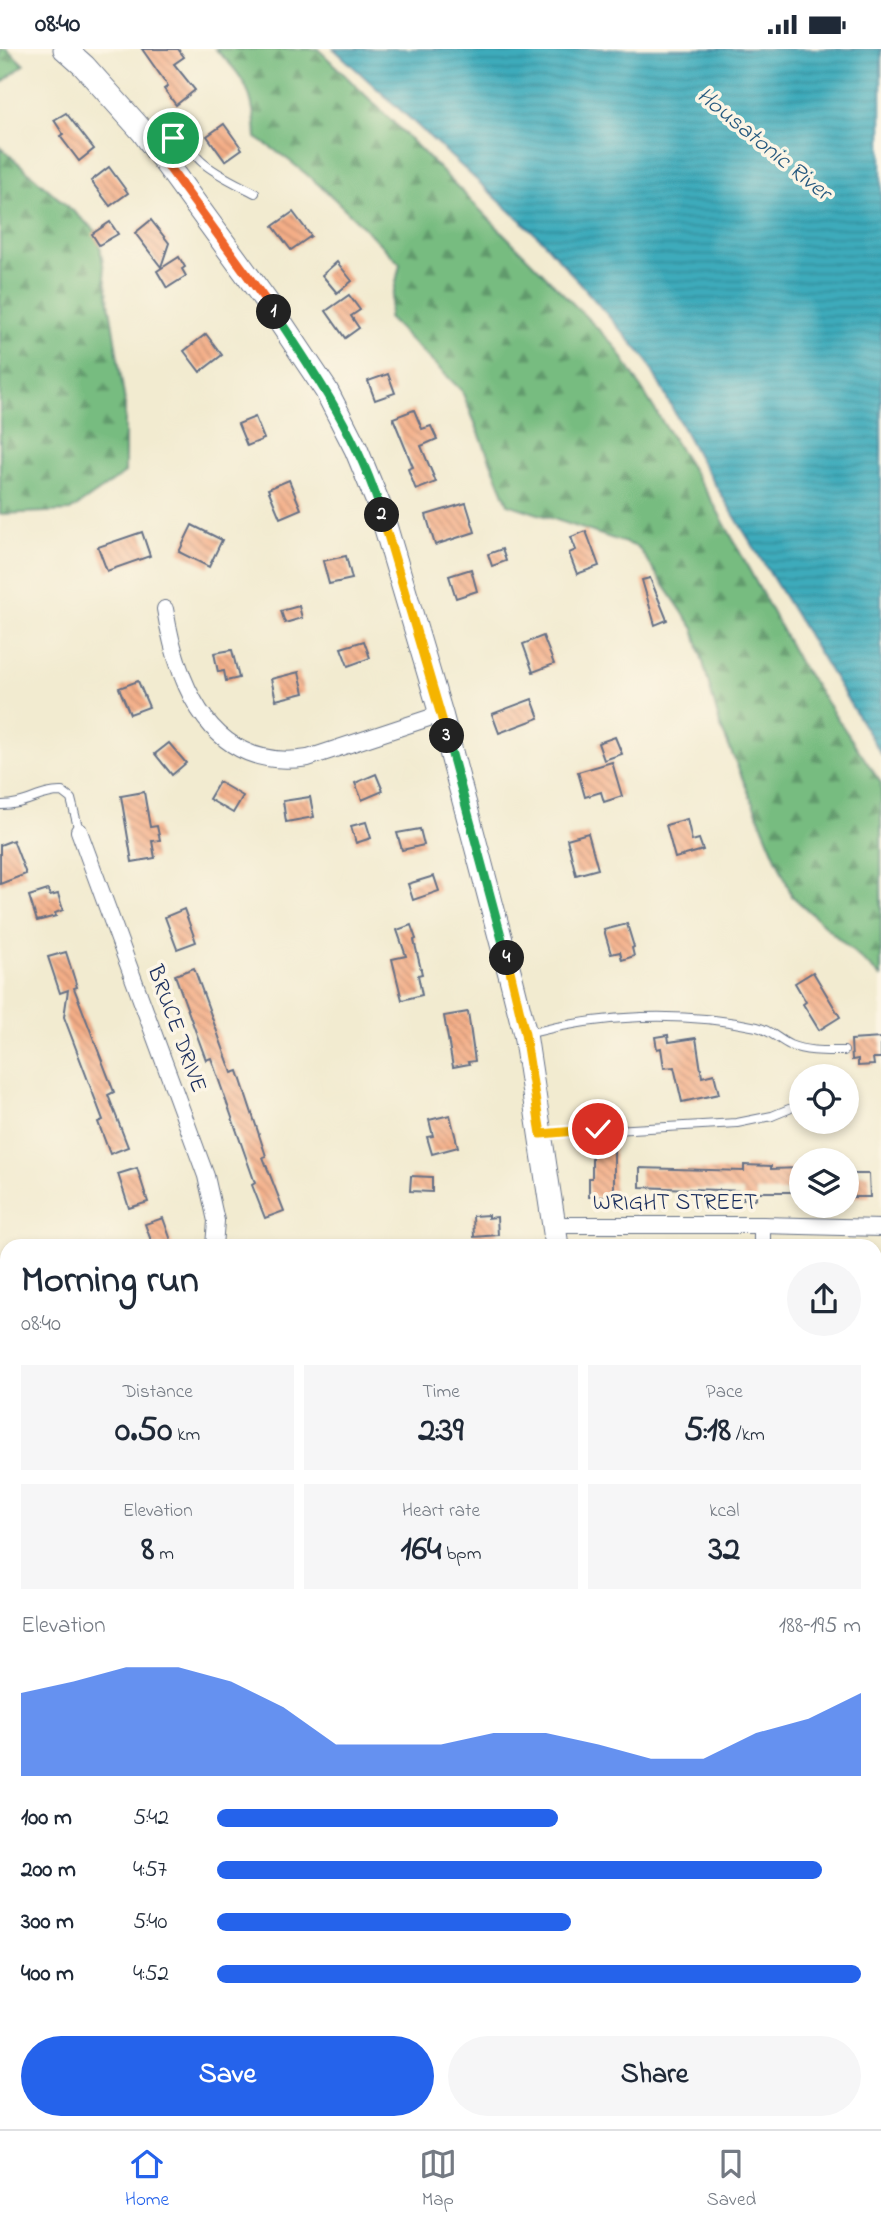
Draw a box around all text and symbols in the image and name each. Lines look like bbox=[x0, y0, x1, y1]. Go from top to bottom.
text: 08:40 bbox=[35, 6, 80, 44]
water label: Housatonic River bbox=[688, 80, 840, 212]
pin bbox=[143, 108, 203, 168]
icon: arrive bbox=[154, 119, 192, 157]
pin: 1 bbox=[256, 295, 292, 329]
text: 1 bbox=[270, 298, 277, 325]
pin: 2 bbox=[364, 497, 400, 533]
text: 2 bbox=[377, 501, 386, 528]
pin: 3 bbox=[430, 719, 464, 753]
text: 3 bbox=[443, 722, 450, 749]
pin: 4 bbox=[490, 941, 524, 975]
text: 4 bbox=[503, 944, 510, 971]
street label: BRUCE DRIVE bbox=[137, 960, 214, 1097]
map controls bbox=[789, 1064, 859, 1218]
button: locate bbox=[789, 1064, 859, 1134]
pin bbox=[568, 1099, 628, 1159]
icon: check bbox=[579, 1110, 617, 1148]
button: layers bbox=[789, 1148, 859, 1218]
street label: WRIGHT STREET bbox=[593, 1187, 757, 1220]
text: Morning run bbox=[21, 1254, 199, 1310]
button: share bbox=[787, 1262, 861, 1336]
text: 08:40 bbox=[21, 1308, 61, 1341]
text: Distance bbox=[123, 1379, 193, 1406]
text: Time bbox=[422, 1379, 460, 1406]
text: Pace bbox=[706, 1379, 743, 1406]
text: 0.50 bbox=[115, 1406, 172, 1457]
text: 2:39 bbox=[418, 1406, 464, 1457]
text: 5:18 bbox=[684, 1406, 731, 1457]
text: km bbox=[172, 1422, 200, 1449]
text: /km bbox=[731, 1422, 765, 1449]
text: Elevation bbox=[123, 1498, 193, 1525]
text: Heart rate bbox=[402, 1498, 480, 1525]
text: kcal bbox=[709, 1498, 739, 1525]
text: 8 bbox=[141, 1525, 154, 1576]
text: 164 bbox=[401, 1525, 442, 1576]
text: 32 bbox=[708, 1525, 740, 1576]
text: m bbox=[154, 1541, 174, 1568]
text: bpm bbox=[442, 1541, 481, 1568]
text: Elevation bbox=[21, 1610, 106, 1643]
text: 188–195 m bbox=[779, 1610, 861, 1643]
text: 100 m bbox=[21, 1802, 72, 1835]
text: 5:42 bbox=[133, 1802, 169, 1835]
text: 200 m bbox=[21, 1854, 76, 1887]
text: 4:57 bbox=[133, 1854, 167, 1887]
text: 300 m bbox=[21, 1906, 74, 1939]
text: 5:40 bbox=[133, 1906, 168, 1939]
text: 400 m bbox=[21, 1958, 74, 1991]
text: 4:52 bbox=[133, 1958, 169, 1991]
button: Save bbox=[21, 2036, 434, 2116]
button: Share bbox=[448, 2036, 861, 2116]
tab: Home bbox=[125, 2145, 169, 2214]
tab: Map bbox=[419, 2145, 457, 2214]
tab: Saved bbox=[707, 2145, 756, 2214]

